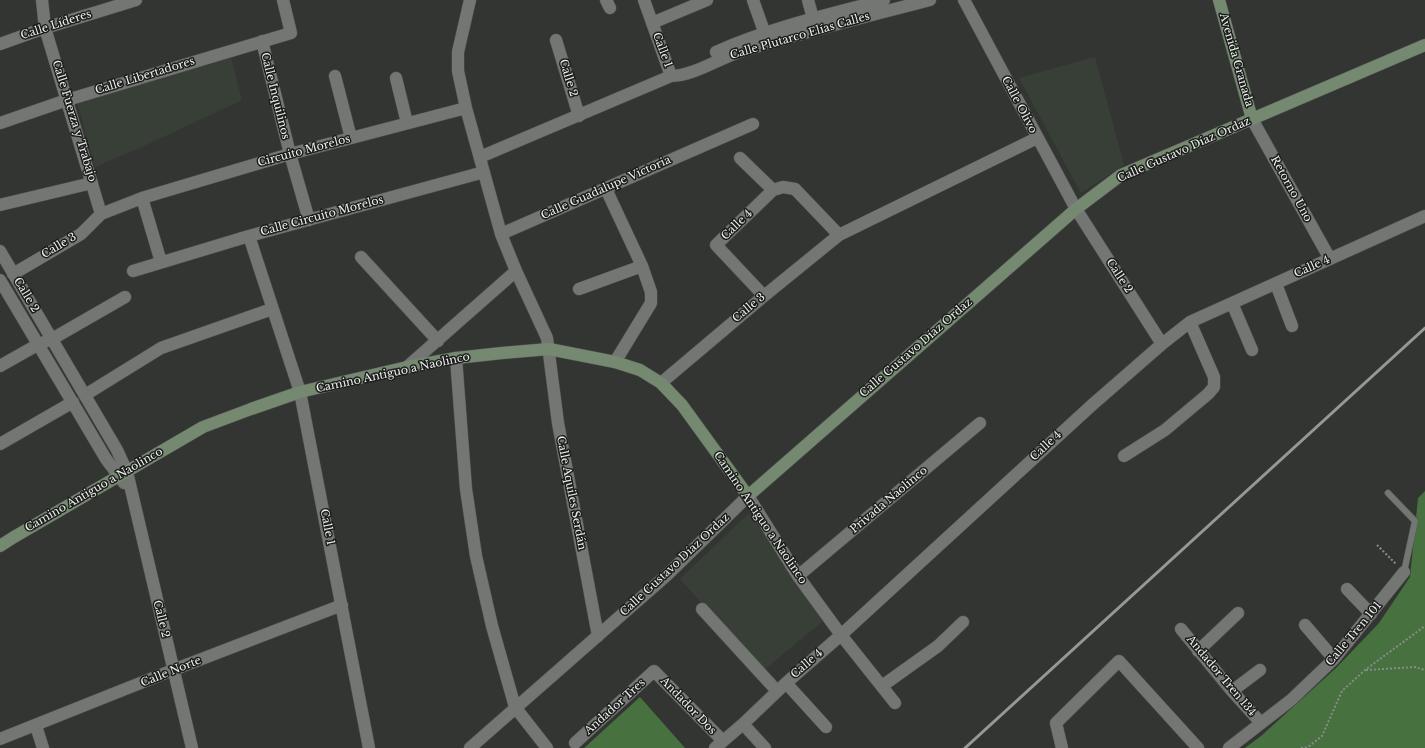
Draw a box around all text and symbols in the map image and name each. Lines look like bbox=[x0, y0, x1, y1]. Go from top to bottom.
street label: Calle Líderes bbox=[19, 7, 93, 43]
street label: Calle Plutarco Elías Calles bbox=[729, 10, 871, 62]
street label: Avenida Granada bbox=[1216, 12, 1256, 108]
street label: Calle 1 bbox=[650, 31, 674, 69]
street label: Calle Inquilinos bbox=[258, 51, 292, 141]
street label: Calle Libertadores bbox=[94, 55, 196, 97]
street label: Calle 2 bbox=[556, 58, 580, 98]
street label: Calle Fuerza y Trabajo bbox=[49, 59, 99, 183]
street label: Calle Olivo bbox=[998, 74, 1040, 136]
street label: Calle Gustavo Díaz Ordaz bbox=[1115, 115, 1253, 185]
street label: Circuito Morelos bbox=[256, 132, 352, 170]
street label: Calle Guadalupe Victoria bbox=[539, 153, 673, 223]
street label: Retorno Uno bbox=[1267, 154, 1315, 224]
street label: Calle Circuito Morelos bbox=[259, 193, 385, 239]
street label: Calle 4 bbox=[719, 207, 755, 243]
street label: Calle 3 bbox=[39, 230, 79, 262]
street label: Calle 4 bbox=[1292, 253, 1332, 281]
street label: Calle 2 bbox=[1103, 256, 1135, 296]
street label: Calle 2 bbox=[10, 275, 42, 315]
street label: Calle 3 bbox=[730, 291, 768, 325]
street label: Calle Gustavo Díaz Ordaz bbox=[857, 296, 975, 400]
street label: Camino Antiguo a Naolinco bbox=[315, 350, 471, 396]
street label: Calle 4 bbox=[1028, 428, 1064, 464]
street label: Calle Aquiles Serdán bbox=[553, 435, 589, 551]
street label: Camino Antiguo a Naolinco bbox=[23, 445, 165, 535]
street label: Camino Antiguo a Naolinco bbox=[711, 449, 809, 587]
street label: Privada Naolinco bbox=[848, 464, 930, 536]
street label: Calle 1 bbox=[317, 508, 337, 546]
street label: Calle Gustavo Díaz Ordaz bbox=[618, 511, 732, 619]
street label: Calle 2 bbox=[150, 599, 172, 639]
street label: Calle Tren 101 bbox=[1323, 599, 1385, 669]
street label: Andador Tren 134 bbox=[1184, 633, 1258, 719]
street label: Calle 4 bbox=[788, 647, 826, 681]
street label: Calle Norte bbox=[139, 654, 203, 690]
street label: Andador Dos bbox=[657, 675, 719, 737]
street label: Andador Tres bbox=[582, 676, 648, 738]

